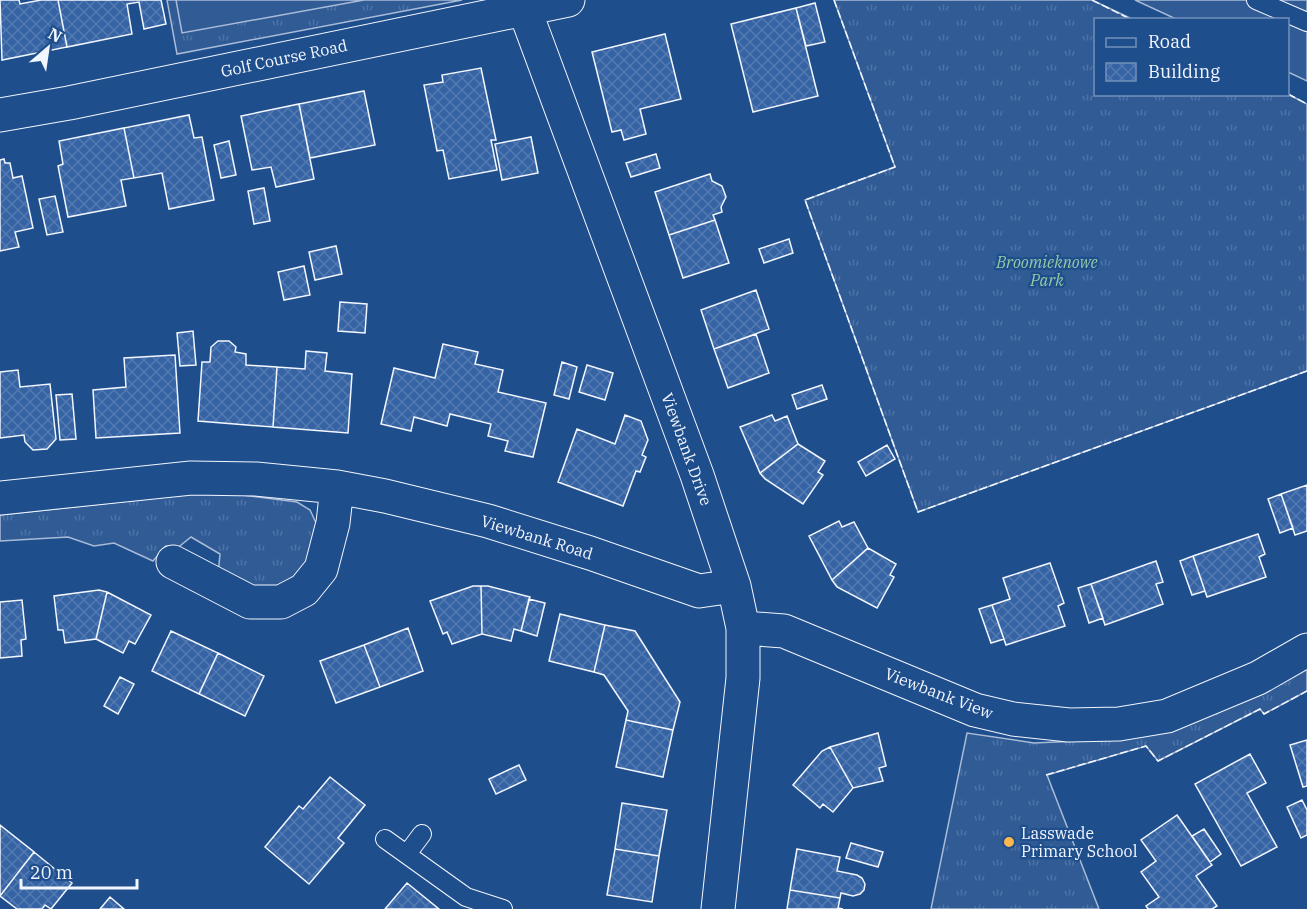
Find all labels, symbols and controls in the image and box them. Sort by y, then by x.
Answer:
north arrow [18,18,78,78]
legend [1094,18,1289,96]
text: N [45,23,66,47]
text: Road [1148,30,1191,53]
street label: Golf Course Road [219,35,349,81]
text: Building [1148,60,1220,83]
park label: Broomieknowe Park [995,252,1098,290]
street label: Viewbank Drive [657,390,717,508]
street label: Viewbank Road [478,510,596,564]
street label: Viewbank View [882,663,997,723]
place label: Lasswade Primary School [1021,823,1138,861]
marker: Lasswade Primary School [1002,835,1016,849]
scale bar [21,852,136,890]
text: 20 m [30,861,73,884]

